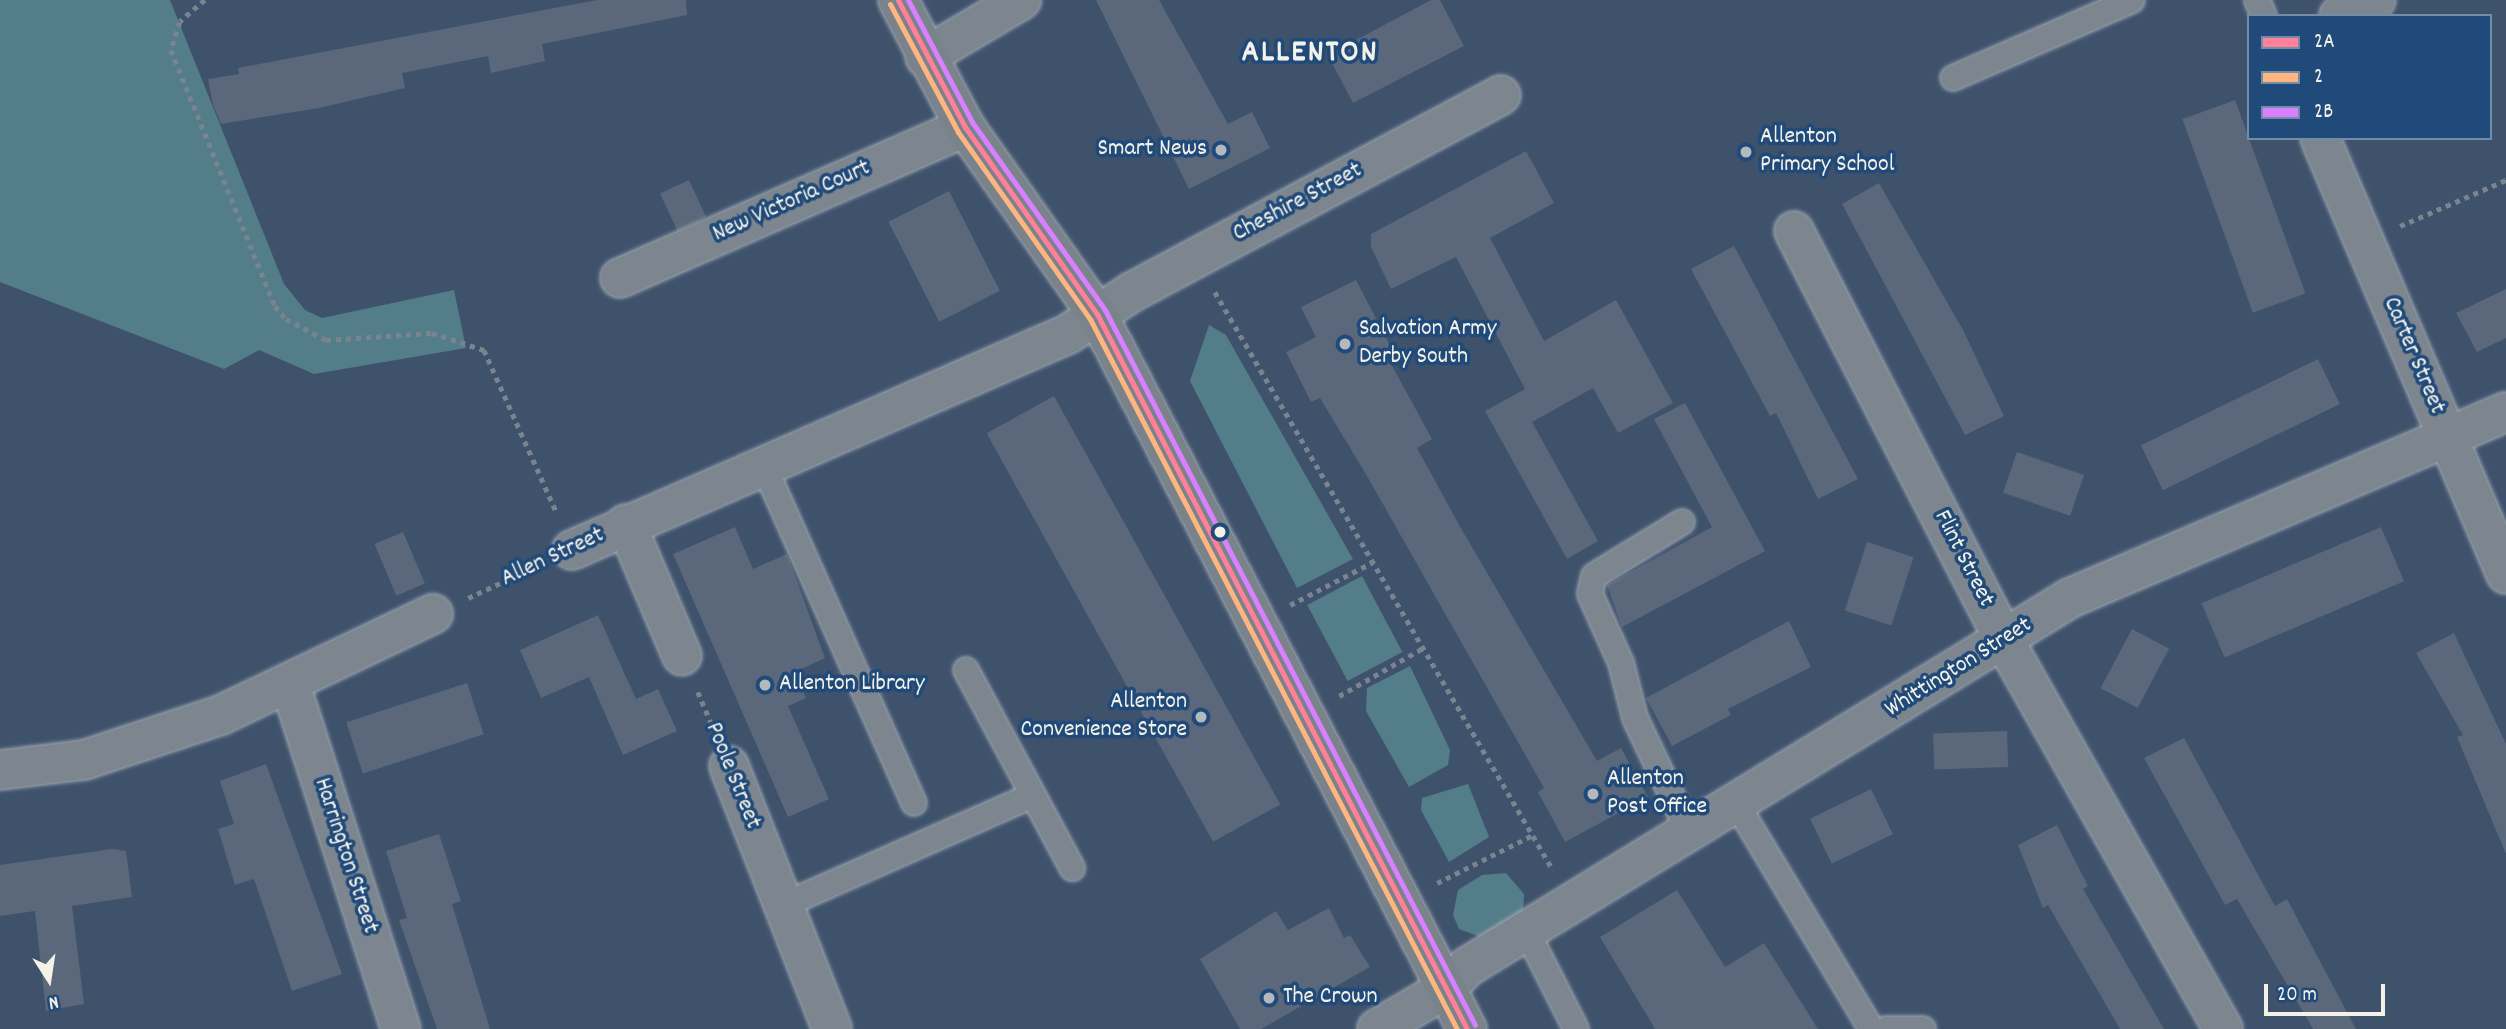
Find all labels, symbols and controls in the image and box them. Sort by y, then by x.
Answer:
legend [2247,14,2492,140]
text: 2A [2314,28,2335,58]
district label: ALLENTON [1243,35,1377,73]
text: 2 [2314,63,2323,93]
text: 2B [2314,98,2333,128]
place label: Allenton Primary School [1760,124,1894,180]
place label: Smart News [1097,136,1207,164]
marker: Smart News [1213,142,1229,158]
marker: Allenton Primary School [1738,144,1754,160]
street label: New Victoria Court [709,154,875,250]
street label: Cheshire Street [1228,157,1368,249]
street label: Carter Street [2375,293,2451,419]
place label: Salvation Army Derby South [1359,316,1497,372]
marker: Salvation Army Derby South [1337,336,1353,352]
street label: Flint Street [1926,506,2000,612]
street label: Allen Street [497,522,609,594]
unlabelled marker [1213,525,1227,539]
street label: Whittington Street [1880,611,2038,725]
place label: Allenton Library [779,671,925,699]
marker: Allenton Library [757,677,773,693]
place label: Allenton Convenience Store [1020,689,1187,745]
marker: Allenton Convenience Store [1193,709,1209,725]
street label: Poole Street [698,719,766,833]
place label: Allenton Post Office [1607,766,1707,822]
street label: Harrington Street [306,775,384,937]
marker: Allenton Post Office [1585,786,1601,802]
north arrow [14,945,84,1015]
scale bar [2268,970,2389,1014]
text: 20 m [2277,981,2317,1011]
place label: The Crown [1283,984,1378,1012]
text: N [46,987,61,1015]
marker: The Crown [1261,990,1277,1006]

